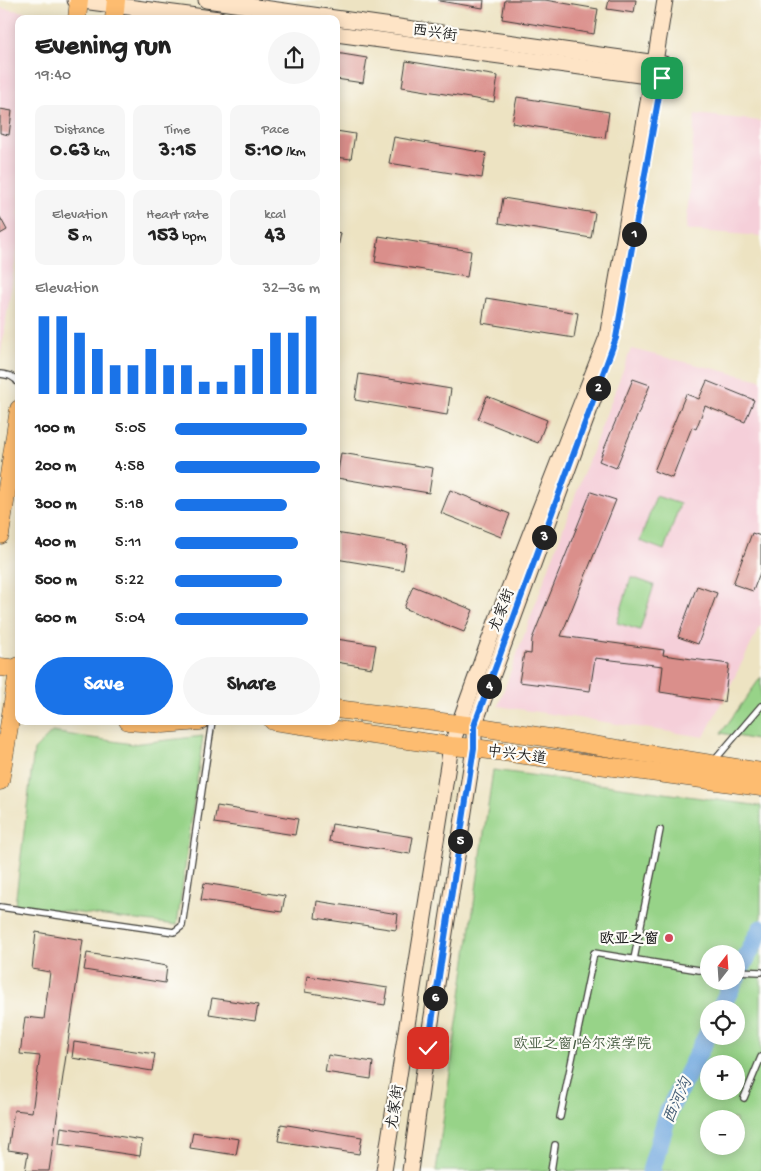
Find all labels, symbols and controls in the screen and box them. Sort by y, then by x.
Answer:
street label: 西兴街 [411,22,458,46]
text: Evening run [35,31,171,64]
button: share [268,32,320,84]
pin [641,57,683,99]
icon: arrive [648,64,676,92]
text: 19:40 [35,67,71,86]
text: Distance [55,122,105,139]
text: Time [165,122,190,139]
text: Pace [261,122,289,139]
text: 0.63 [50,139,90,164]
text: 3:15 [159,139,196,164]
text: 5:10 [245,139,283,164]
text: km [90,144,110,161]
text: /km [283,144,306,161]
text: Elevation [52,207,108,224]
text: Heart rate [146,207,209,224]
text: kcal [264,207,286,224]
pin: 1 [622,222,646,246]
text: 5 [68,224,79,249]
text: 153 [149,224,179,249]
text: 43 [265,224,286,249]
text: 1 [632,226,637,243]
text: m [79,229,92,246]
text: bpm [179,229,206,246]
text: Elevation [35,280,99,299]
text: 32–36 m [262,280,320,299]
pin: 2 [586,376,610,400]
text: 2 [595,380,602,397]
text: 100 m [35,420,75,439]
text: 5:05 [115,420,146,439]
text: 200 m [35,458,76,477]
text: 4:58 [115,458,145,477]
text: 300 m [35,496,77,515]
text: 5:18 [115,496,144,515]
pin: 3 [532,524,556,550]
text: 3 [541,529,548,546]
text: 400 m [35,534,76,553]
text: 5:11 [115,534,141,553]
text: 500 m [35,572,77,591]
text: 5:22 [115,572,144,591]
street label: 尤家街 [486,586,519,635]
text: 600 m [35,610,76,629]
text: 5:04 [115,610,145,629]
button: Save [35,657,173,715]
button: Share [183,657,320,715]
pin: 4 [476,674,502,698]
text: 4 [486,678,493,695]
street label: 中兴大道 [486,743,548,769]
pin: 5 [448,828,472,854]
text: 5 [457,833,464,850]
place label: 欧亚之窗 [599,931,659,949]
marker: 欧亚之窗 [663,932,675,944]
north arrow [700,945,745,990]
map controls [700,945,745,1155]
pin: 6 [422,986,448,1010]
text: 6 [432,990,439,1007]
button: locate [700,1000,745,1045]
pin [407,1027,449,1069]
icon: check [414,1034,442,1062]
park label: 欧亚之窗/哈尔滨学院 [513,1035,651,1054]
button: + [700,1055,745,1100]
water label: 西河沟 [659,1073,698,1127]
street label: 尤家街 [384,1084,408,1131]
button: − [700,1110,745,1155]

